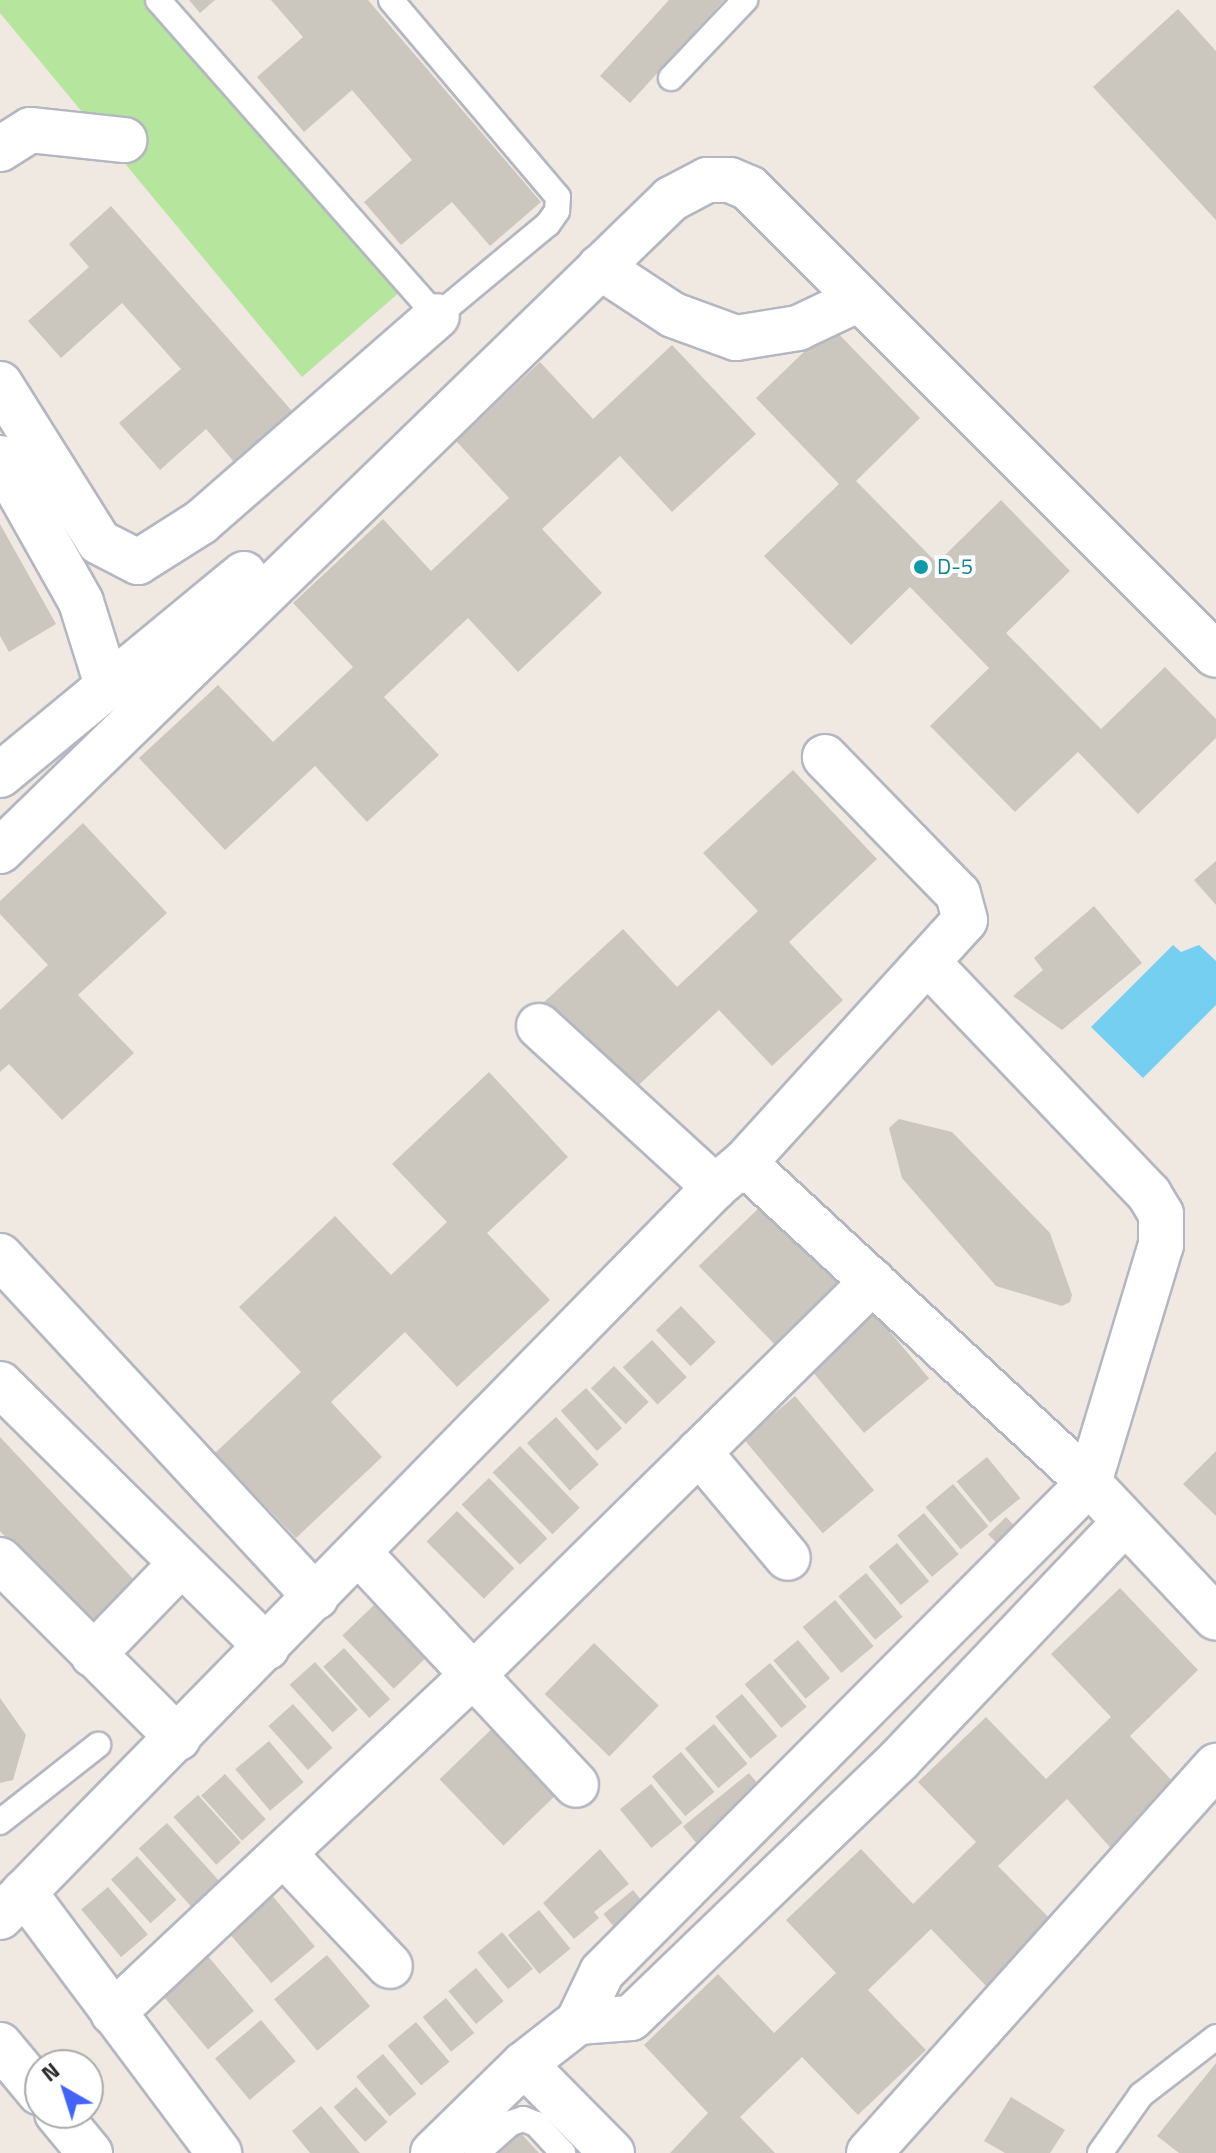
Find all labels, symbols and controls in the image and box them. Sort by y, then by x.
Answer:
place label: D-5 [937,554,973,580]
marker: D-5 [912,558,930,576]
north arrow [24,2049,104,2129]
text: N [34,2054,67,2090]

